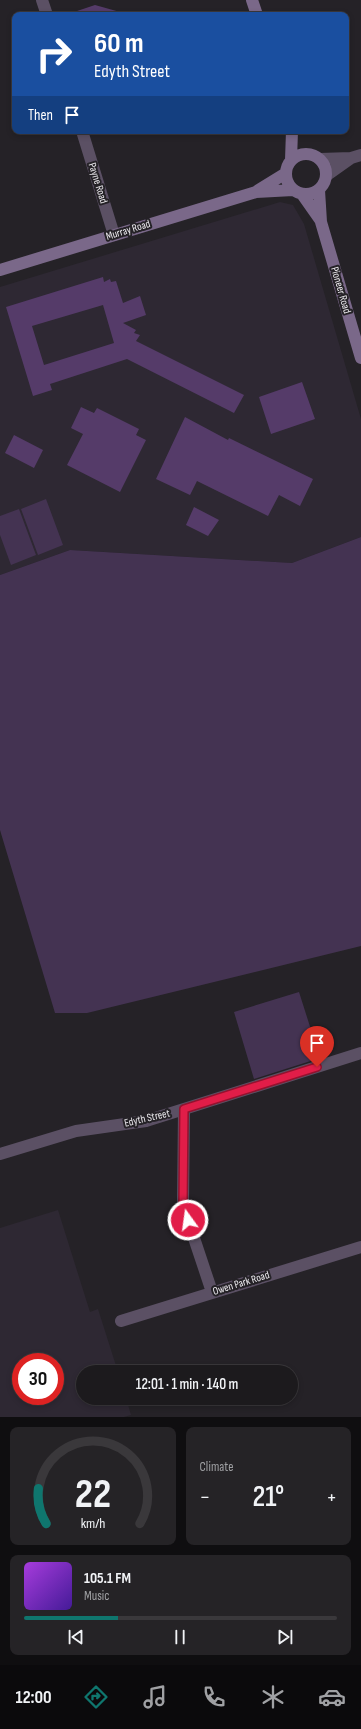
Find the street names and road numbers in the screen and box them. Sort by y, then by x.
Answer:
street label: Payne Road [86,161,110,205]
street label: Murray Road [104,217,152,243]
street label: Pioneer Road [328,265,354,315]
street label: Edyth Street [123,1106,172,1130]
street label: Owen Park Road [211,1268,271,1298]

